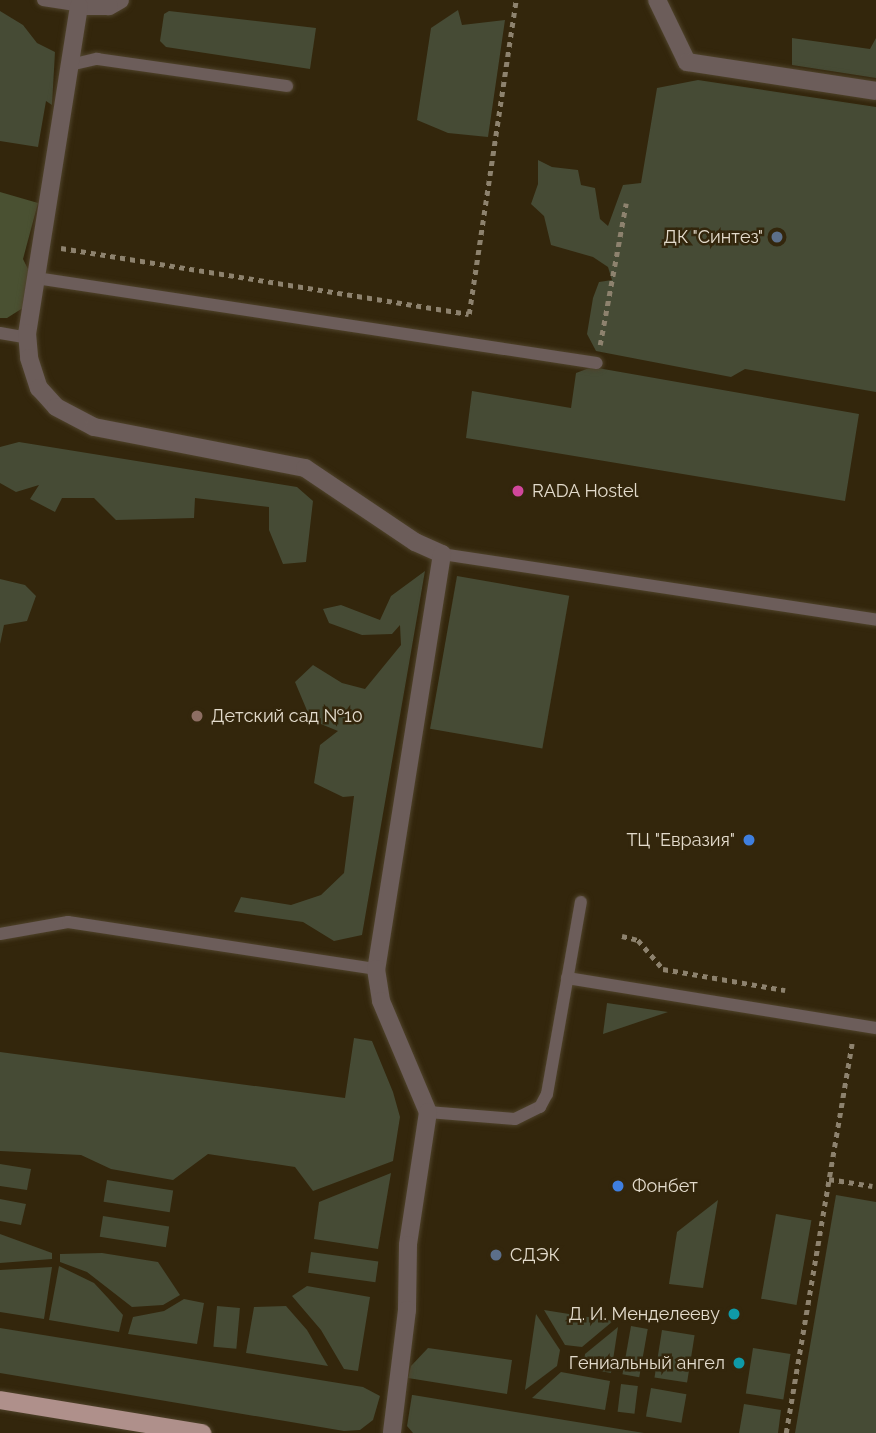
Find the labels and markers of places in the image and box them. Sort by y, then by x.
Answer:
place label: ДК "Синтез" [663,226,763,248]
marker: ДК "Синтез" [769,229,785,245]
place label: RADA Hostel [532,480,639,502]
marker: RADA Hostel [510,483,526,499]
place label: Детский сад №10 [211,705,363,727]
marker: Детский сад №10 [189,708,205,724]
place label: ТЦ "Евразия" [626,829,735,851]
marker: ТЦ "Евразия" [741,832,757,848]
place label: Фонбет [632,1175,698,1197]
marker: Фонбет [610,1178,626,1194]
place label: СДЭК [510,1244,560,1266]
marker: СДЭК [488,1247,504,1263]
place label: Д. И. Менделееву [568,1303,720,1325]
marker: Д. И. Менделееву [726,1306,742,1322]
place label: Гениальный ангел [569,1352,725,1374]
marker: Гениальный ангел [731,1355,747,1371]

